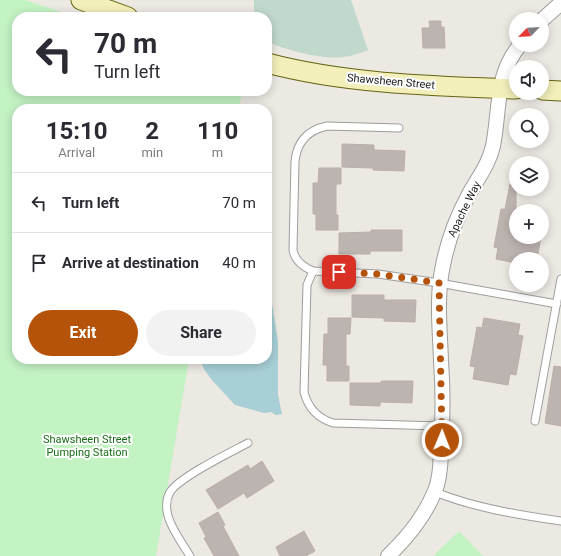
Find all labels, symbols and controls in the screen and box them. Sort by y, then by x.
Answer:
north arrow [509,12,549,52]
map controls [509,12,549,292]
text: 70 m [94,27,157,60]
icon: left [28,28,80,80]
button: sound [509,60,549,100]
text: Turn left [94,61,160,82]
street label: Shawsheen Street [347,71,436,92]
button: search [509,108,549,148]
text: 15:10 [46,117,108,145]
text: 2 [145,117,159,145]
text: 110 [197,117,238,145]
text: Arrival [58,145,95,160]
text: min [141,145,163,160]
text: m [212,145,223,160]
button: layers [509,156,549,196]
street label: Apache Way [445,179,484,239]
icon: left [28,192,50,214]
text: Turn left [62,194,119,212]
text: 70 m [222,194,256,212]
button: + [509,204,549,244]
icon: arrive [28,252,50,274]
button: − [509,252,549,292]
text: Arrive at destination [62,254,199,272]
text: 40 m [222,254,256,272]
pin [322,255,356,289]
icon: arrive [328,261,350,283]
button: Exit [28,310,138,356]
button: Share [146,310,256,356]
position arrow [421,419,463,461]
park label: Shawsheen Street Pumping Station [43,433,131,459]

